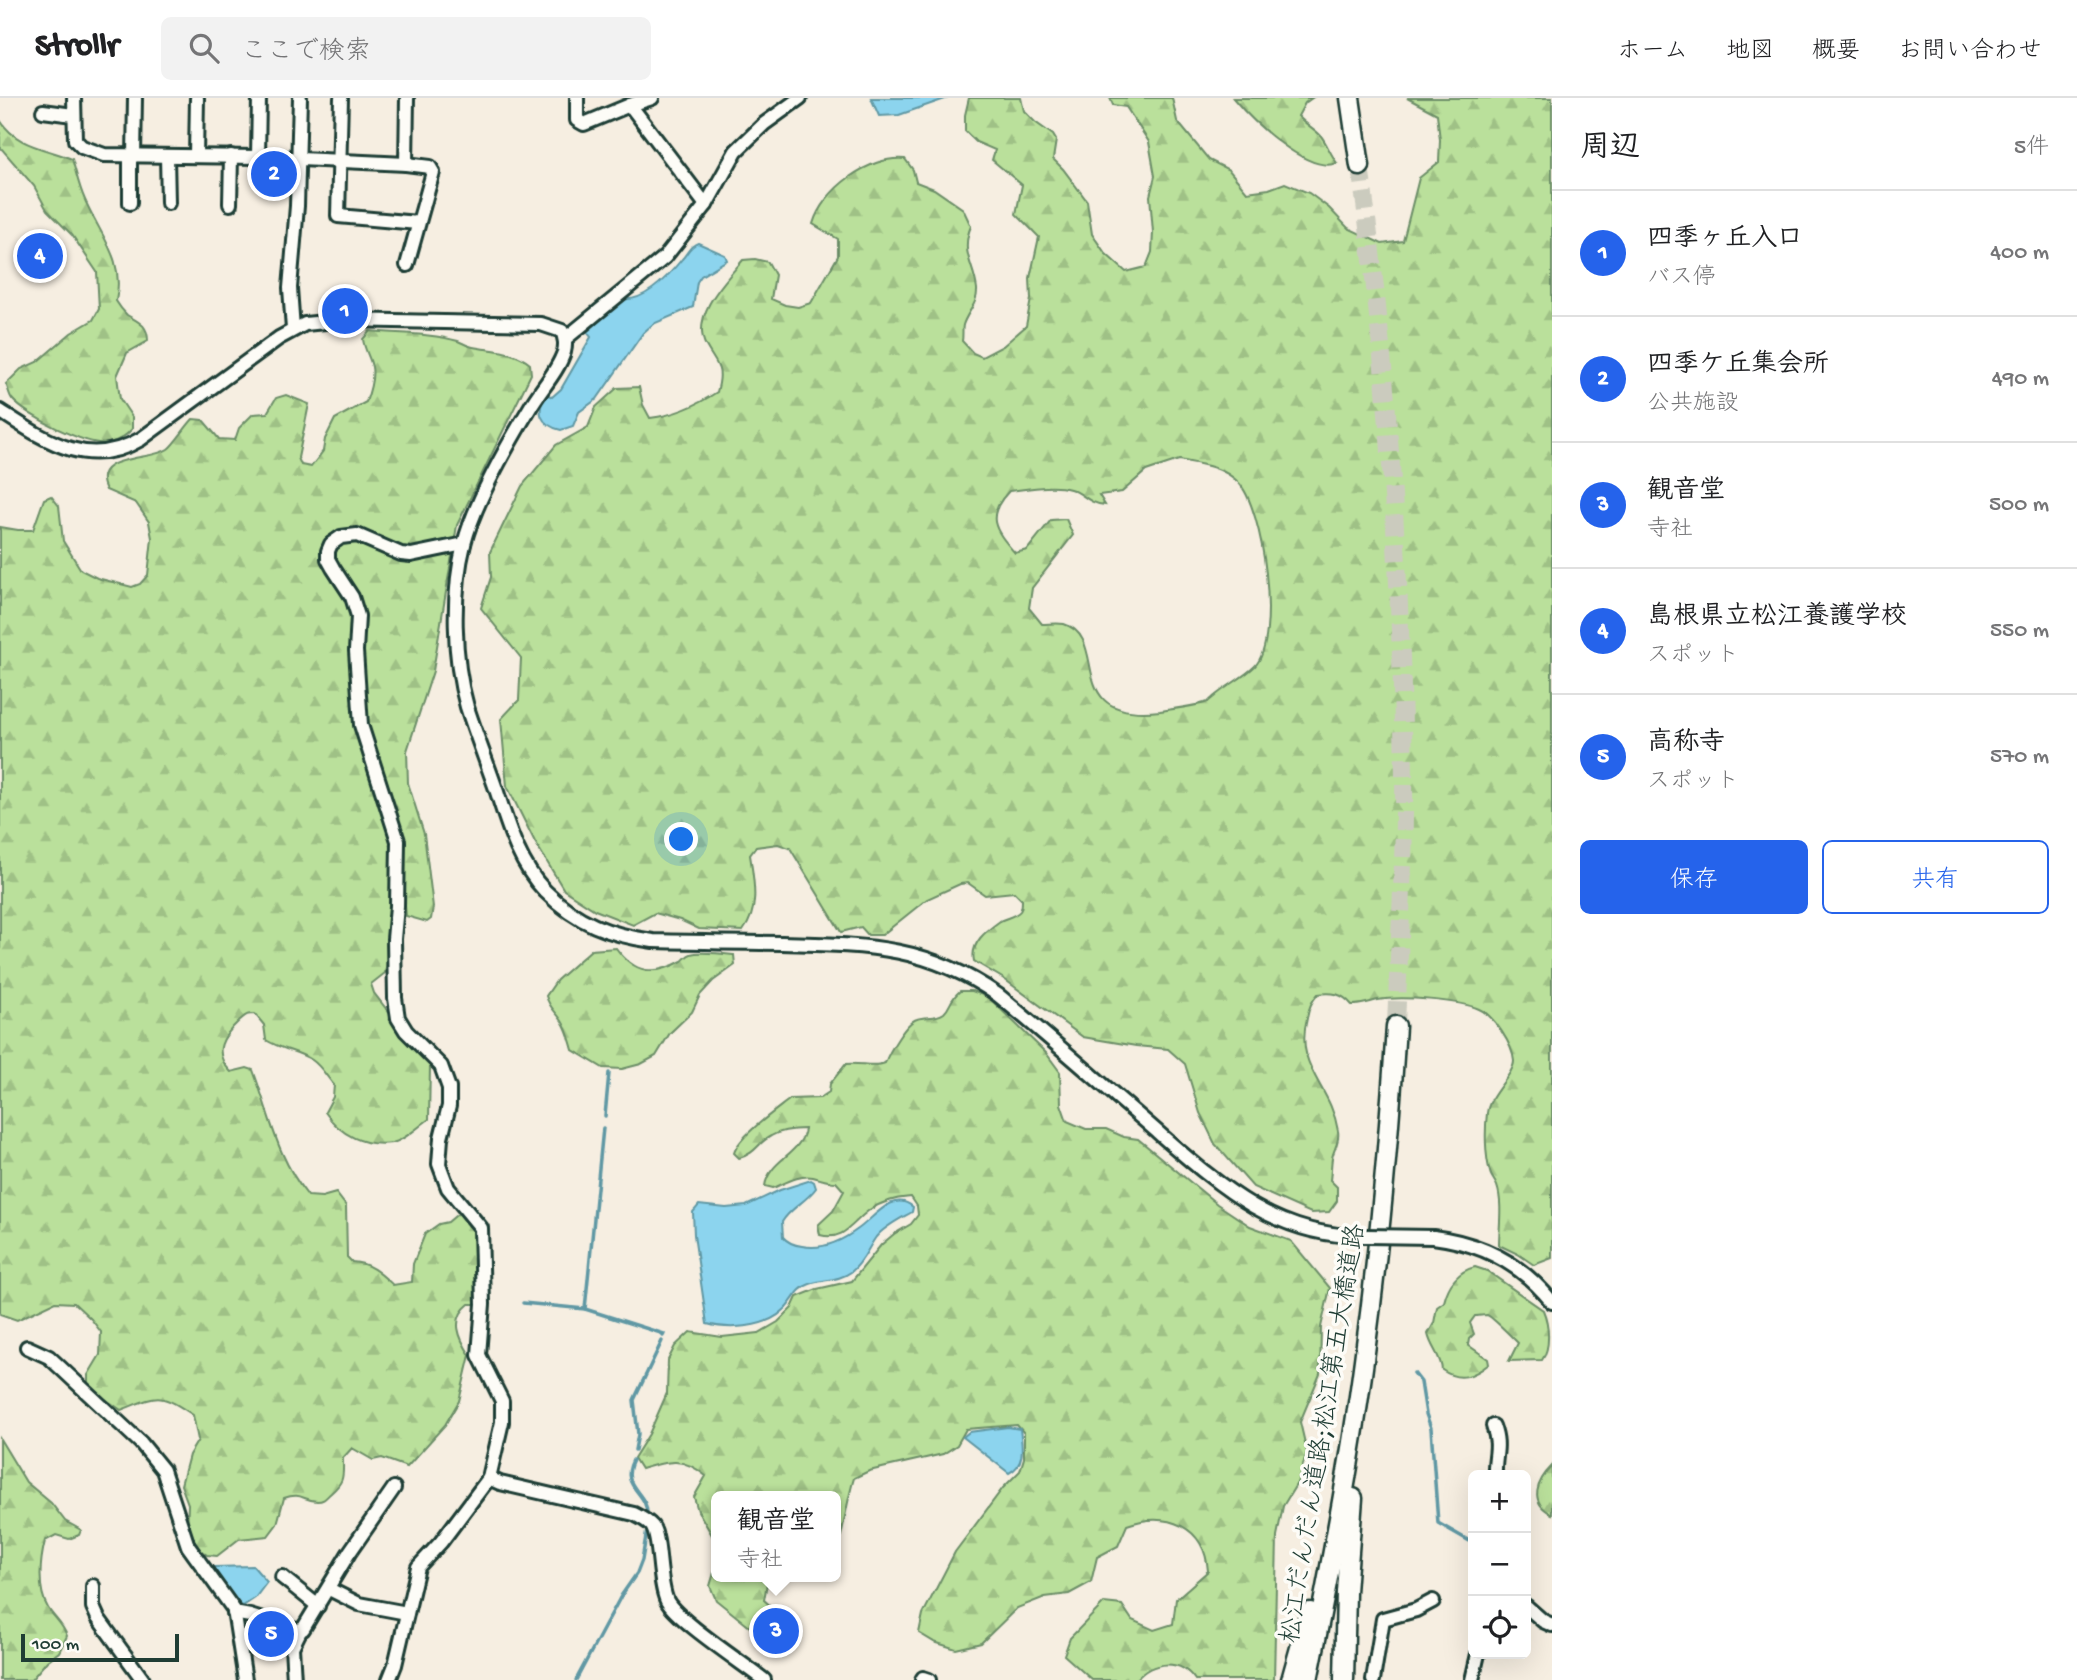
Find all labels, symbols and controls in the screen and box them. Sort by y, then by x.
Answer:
search box [161,17,651,80]
text: Strollr [35,29,119,67]
icon: search [185,29,223,67]
text: ここで検索 [241,38,371,69]
text: ホーム [1617,38,1688,67]
text: 地図 [1726,38,1774,67]
text: 概要 [1812,38,1860,67]
text: お問い合わせ [1898,38,2042,67]
text: 周辺 [1580,132,1640,167]
text: 5件 [2014,135,2049,162]
pin: 2 [251,148,297,200]
text: 四季ヶ丘入口 [1647,225,1803,256]
pin: 4 [17,230,63,282]
text: 1 [1598,240,1608,267]
text: 400 m [1990,240,2049,267]
text: バス停 [1647,265,1716,292]
pin: 1 [322,285,368,337]
text: 四季ケ丘集会所 [1647,351,1829,382]
text: 2 [1597,366,1609,393]
text: 490 m [1992,366,2049,393]
text: 公共施設 [1647,391,1739,418]
text: 観音堂 [1647,477,1725,508]
text: 3 [1597,492,1609,519]
text: 500 m [1989,492,2049,519]
text: 寺社 [1647,517,1693,544]
text: 島根県立松江養護学校 [1647,603,1907,634]
text: 4 [1598,618,1608,645]
text: 550 m [1990,618,2049,645]
text: スポット [1647,643,1739,670]
text: 高称寺 [1647,729,1725,760]
text: 5 [1597,744,1609,771]
text: 570 m [1990,744,2049,771]
text: スポット [1647,769,1739,796]
your location [664,822,698,856]
button: 保存 [1580,840,1808,914]
button: 共有 [1822,840,2049,914]
street label: 松江だんだん道路;松江第五大橋道路 [1275,1221,1374,1646]
map controls [1468,1470,1531,1659]
button: + [1468,1470,1531,1533]
popup [711,1491,841,1582]
text: 観音堂 [737,1508,815,1539]
button: − [1468,1533,1531,1596]
text: 寺社 [737,1548,783,1575]
button: locate [1468,1596,1531,1659]
pin: 3 [753,1605,799,1657]
pin: 5 [248,1608,294,1660]
scale bar [21,1631,178,1663]
text: 100 m [32,1634,79,1657]

